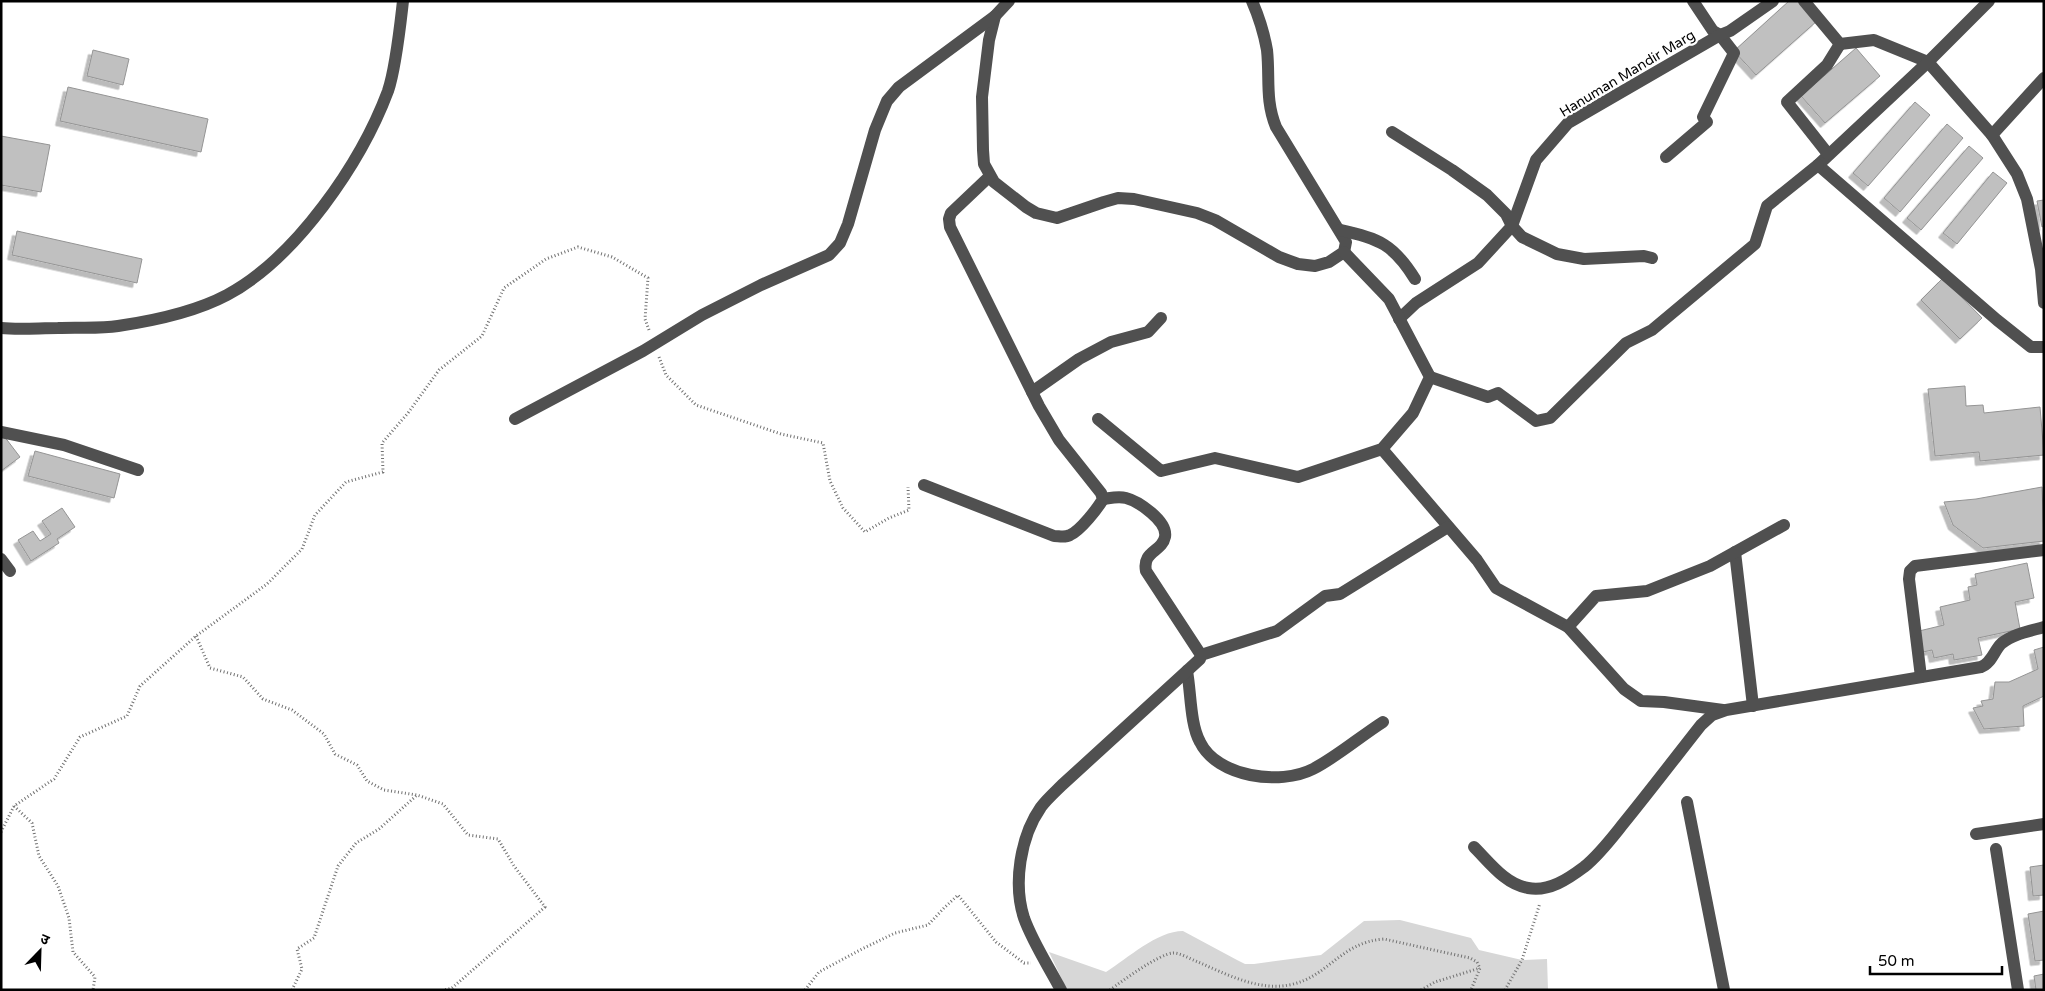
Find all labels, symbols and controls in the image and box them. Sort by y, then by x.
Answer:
street label: Hanuman Mandir Marg [1556,26,1698,121]
north arrow [15,926,65,976]
text: उ [38,930,53,949]
scale bar [1870,944,2002,976]
text: 50 m [1878,952,1915,970]

